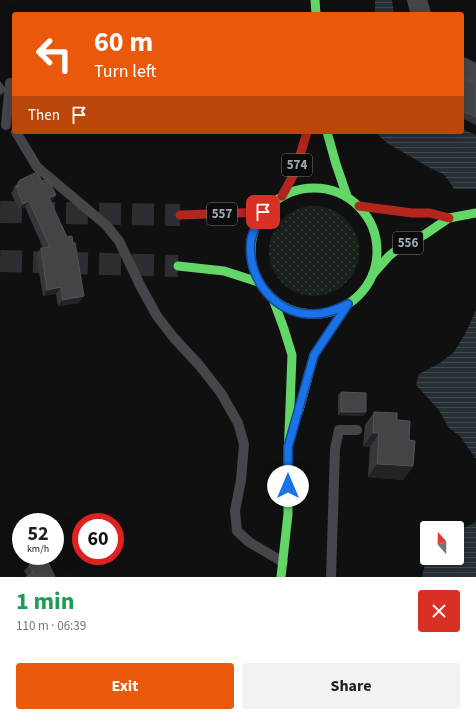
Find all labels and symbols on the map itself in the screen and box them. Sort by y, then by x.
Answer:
road number: 574 [282,154,312,176]
pin [246,195,280,229]
road number: 557 [207,203,237,225]
road number: 556 [393,232,423,254]
position arrow [267,465,309,507]
speed limit sign: 60 [72,513,124,565]
north arrow [420,521,464,565]

